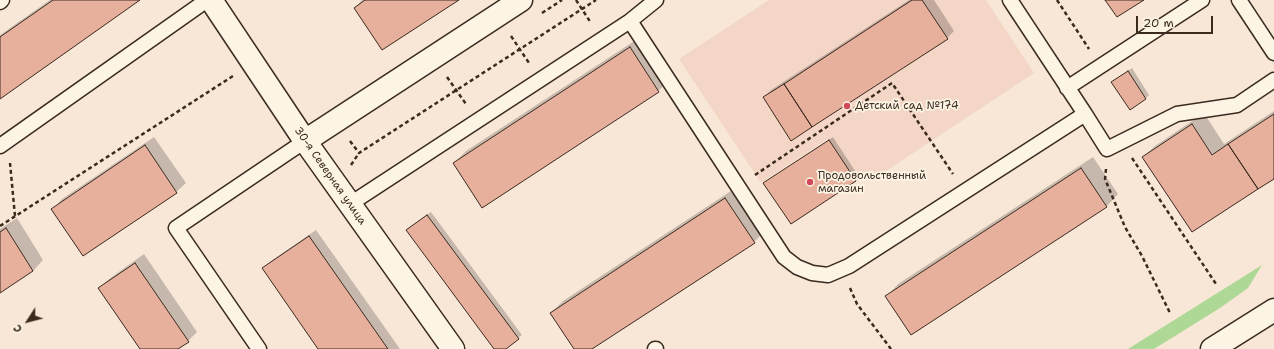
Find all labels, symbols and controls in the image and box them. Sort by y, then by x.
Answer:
scale bar [1138,8,1215,34]
text: 20 m [1143,15,1174,31]
place label: Детский сад №174 [855,99,959,113]
marker: Детский сад №174 [842,101,852,111]
street label: 30-я Северная улица [291,125,369,227]
place label: Продовольственный магазин [818,169,926,195]
marker: Продовольственный магазин [805,177,815,187]
north arrow [8,301,48,341]
text: С [10,321,26,335]

